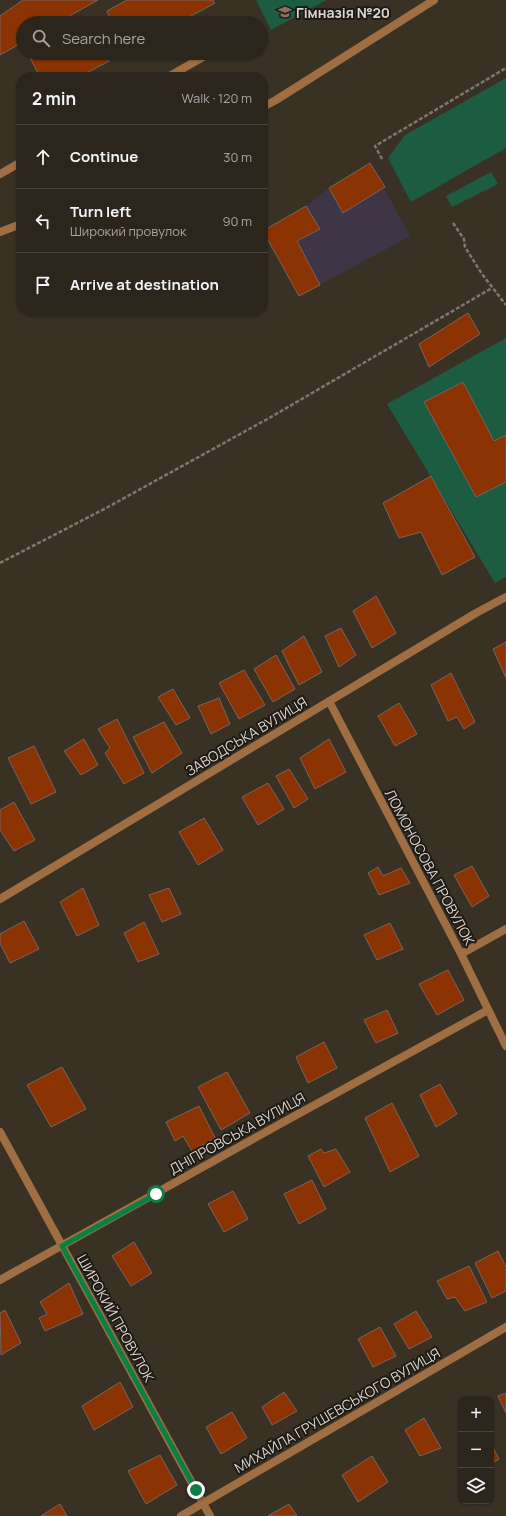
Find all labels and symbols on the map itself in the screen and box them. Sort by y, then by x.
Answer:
place label: Гімназія №20 [296,3,390,22]
school or university icon: Гімназія №20 [277,4,293,20]
street label: ЗАВОДСЬКА ВУЛИЦЯ [182,692,310,780]
street label: ЛОМОНОСОВА ПРОВУЛОК [381,786,480,949]
street label: ДНІПРОВСЬКА ВУЛИЦЯ [166,1088,308,1178]
route start [147,1185,165,1203]
street label: ШИРОКИЙ ПРОВУЛОК [73,1251,159,1386]
street label: МИХАЙЛА ГРУШЕВСЬКОГО ВУЛИЦЯ [231,1343,443,1477]
route end [187,1481,205,1499]

